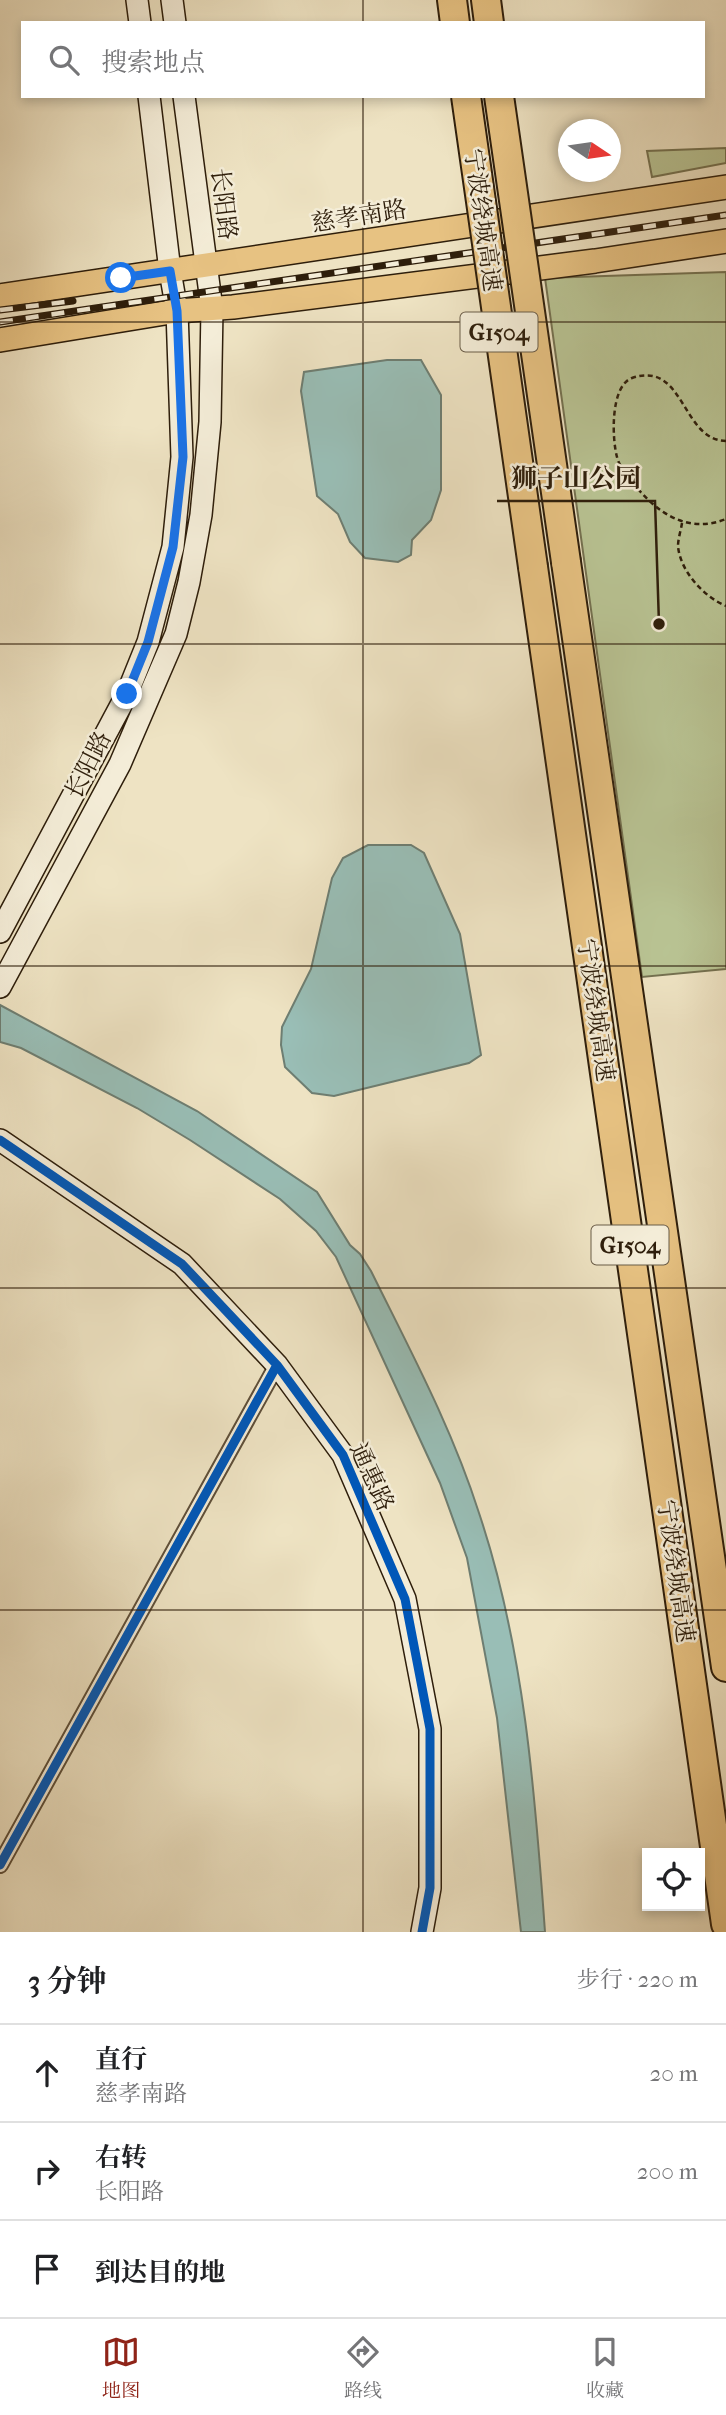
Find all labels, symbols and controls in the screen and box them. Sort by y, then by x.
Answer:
search box [21,21,705,98]
icon: search [45,41,83,79]
text: 搜索地点 [101,47,205,78]
north arrow [558,119,621,182]
street label: 宁波绕城高速 [459,147,507,293]
street label: 长阳路 [206,167,242,241]
street label: 慈孝南路 [309,195,409,237]
route start [105,262,136,293]
road number: G1504 [461,312,538,352]
callout: 狮子山公园 [497,454,655,501]
text: 狮子山公园 [511,463,641,494]
route end [111,678,142,709]
street label: 长阳路 [59,727,117,803]
street label: 宁波绕城高速 [572,937,620,1083]
road number: G1504 [592,1226,668,1264]
street label: 通惠路 [344,1438,400,1516]
street label: 宁波绕城高速 [652,1498,700,1644]
map controls [642,1848,705,1911]
button: locate [642,1848,705,1911]
text: 3 分钟 [28,1964,107,1999]
text: 步行 · 220 m [577,1966,698,1993]
text: 直行 [95,2044,147,2075]
icon: ahead [28,2054,66,2092]
text: 20 m [649,2060,698,2087]
text: 慈孝南路 [95,2080,187,2107]
text: 右转 [95,2142,147,2173]
icon: right [28,2152,66,2190]
text: 200 m [637,2158,698,2185]
text: 长阳路 [95,2178,164,2205]
icon: arrive [28,2250,66,2288]
text: 到达目的地 [95,2257,225,2288]
tab: 地图 [102,2333,140,2402]
tab: 路线 [344,2333,382,2402]
tab: 收藏 [586,2333,624,2402]

